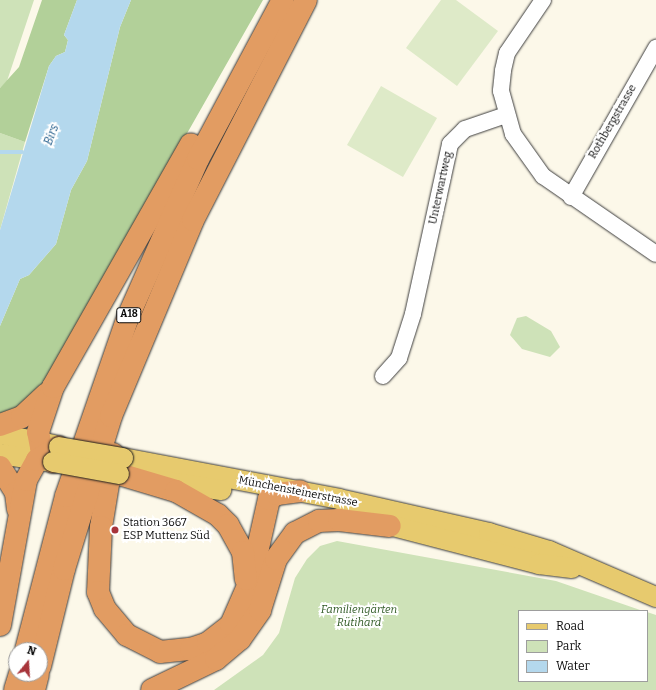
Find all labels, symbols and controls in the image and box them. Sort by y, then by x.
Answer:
street label: Rothbergstrasse [586,83,640,161]
water label: Birs [41,123,63,147]
street label: Unterwartweg [427,150,455,226]
road number: A18 [116,307,142,323]
street label: Münchensteinerstrasse [237,474,359,510]
place label: Station 3667 ESP Muttenz Süd [123,517,210,543]
marker: Station 3667 ESP Muttenz Süd [110,525,120,535]
park label: Familiengärten Rütihard [321,604,397,630]
legend [518,610,648,682]
text: Road [556,619,584,633]
text: Park [556,639,581,653]
north arrow [8,642,48,682]
text: N [26,644,38,659]
text: Water [556,659,590,673]

